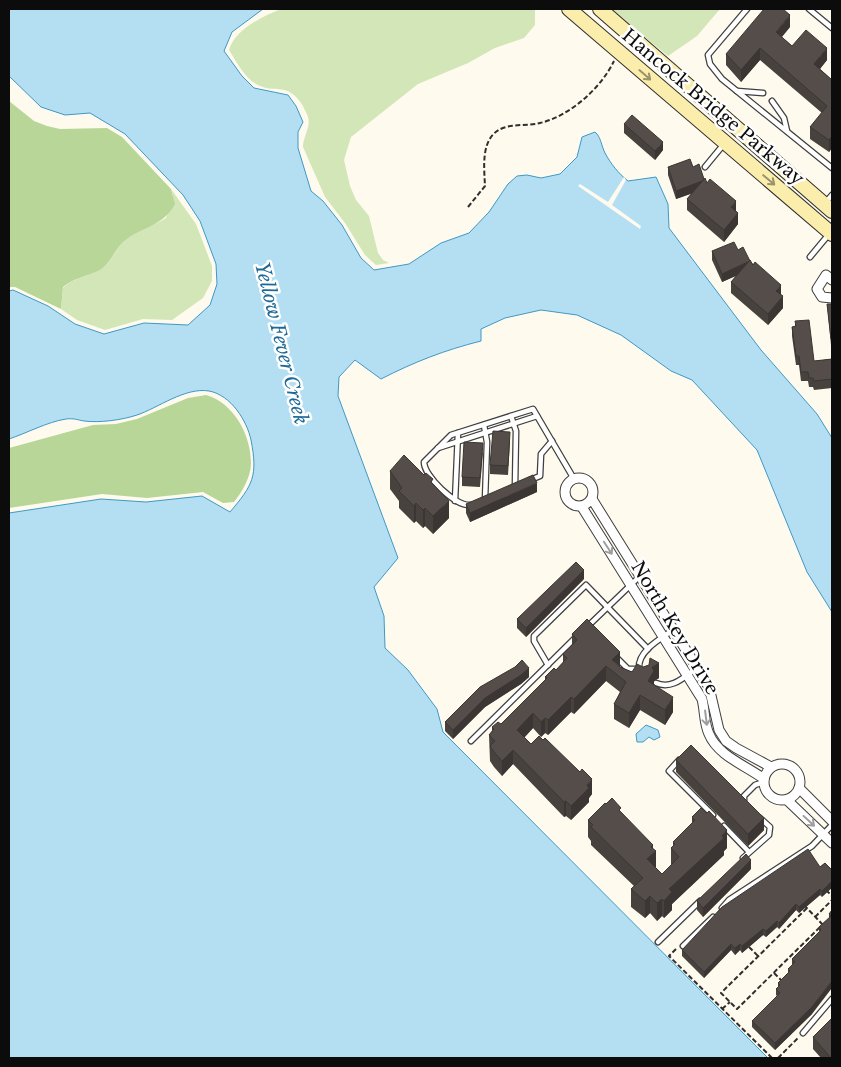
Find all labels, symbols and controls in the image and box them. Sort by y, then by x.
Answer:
street label: Hancock Bridge Parkway [617,24,809,190]
one-way arrow [639,69,652,81]
one-way arrow [762,175,775,186]
water label: Yellow Fever Creek [250,260,313,427]
one-way arrow [603,540,613,554]
street label: North Key Drive [627,557,723,699]
one-way arrow [701,710,711,726]
one-way arrow [803,815,816,827]

